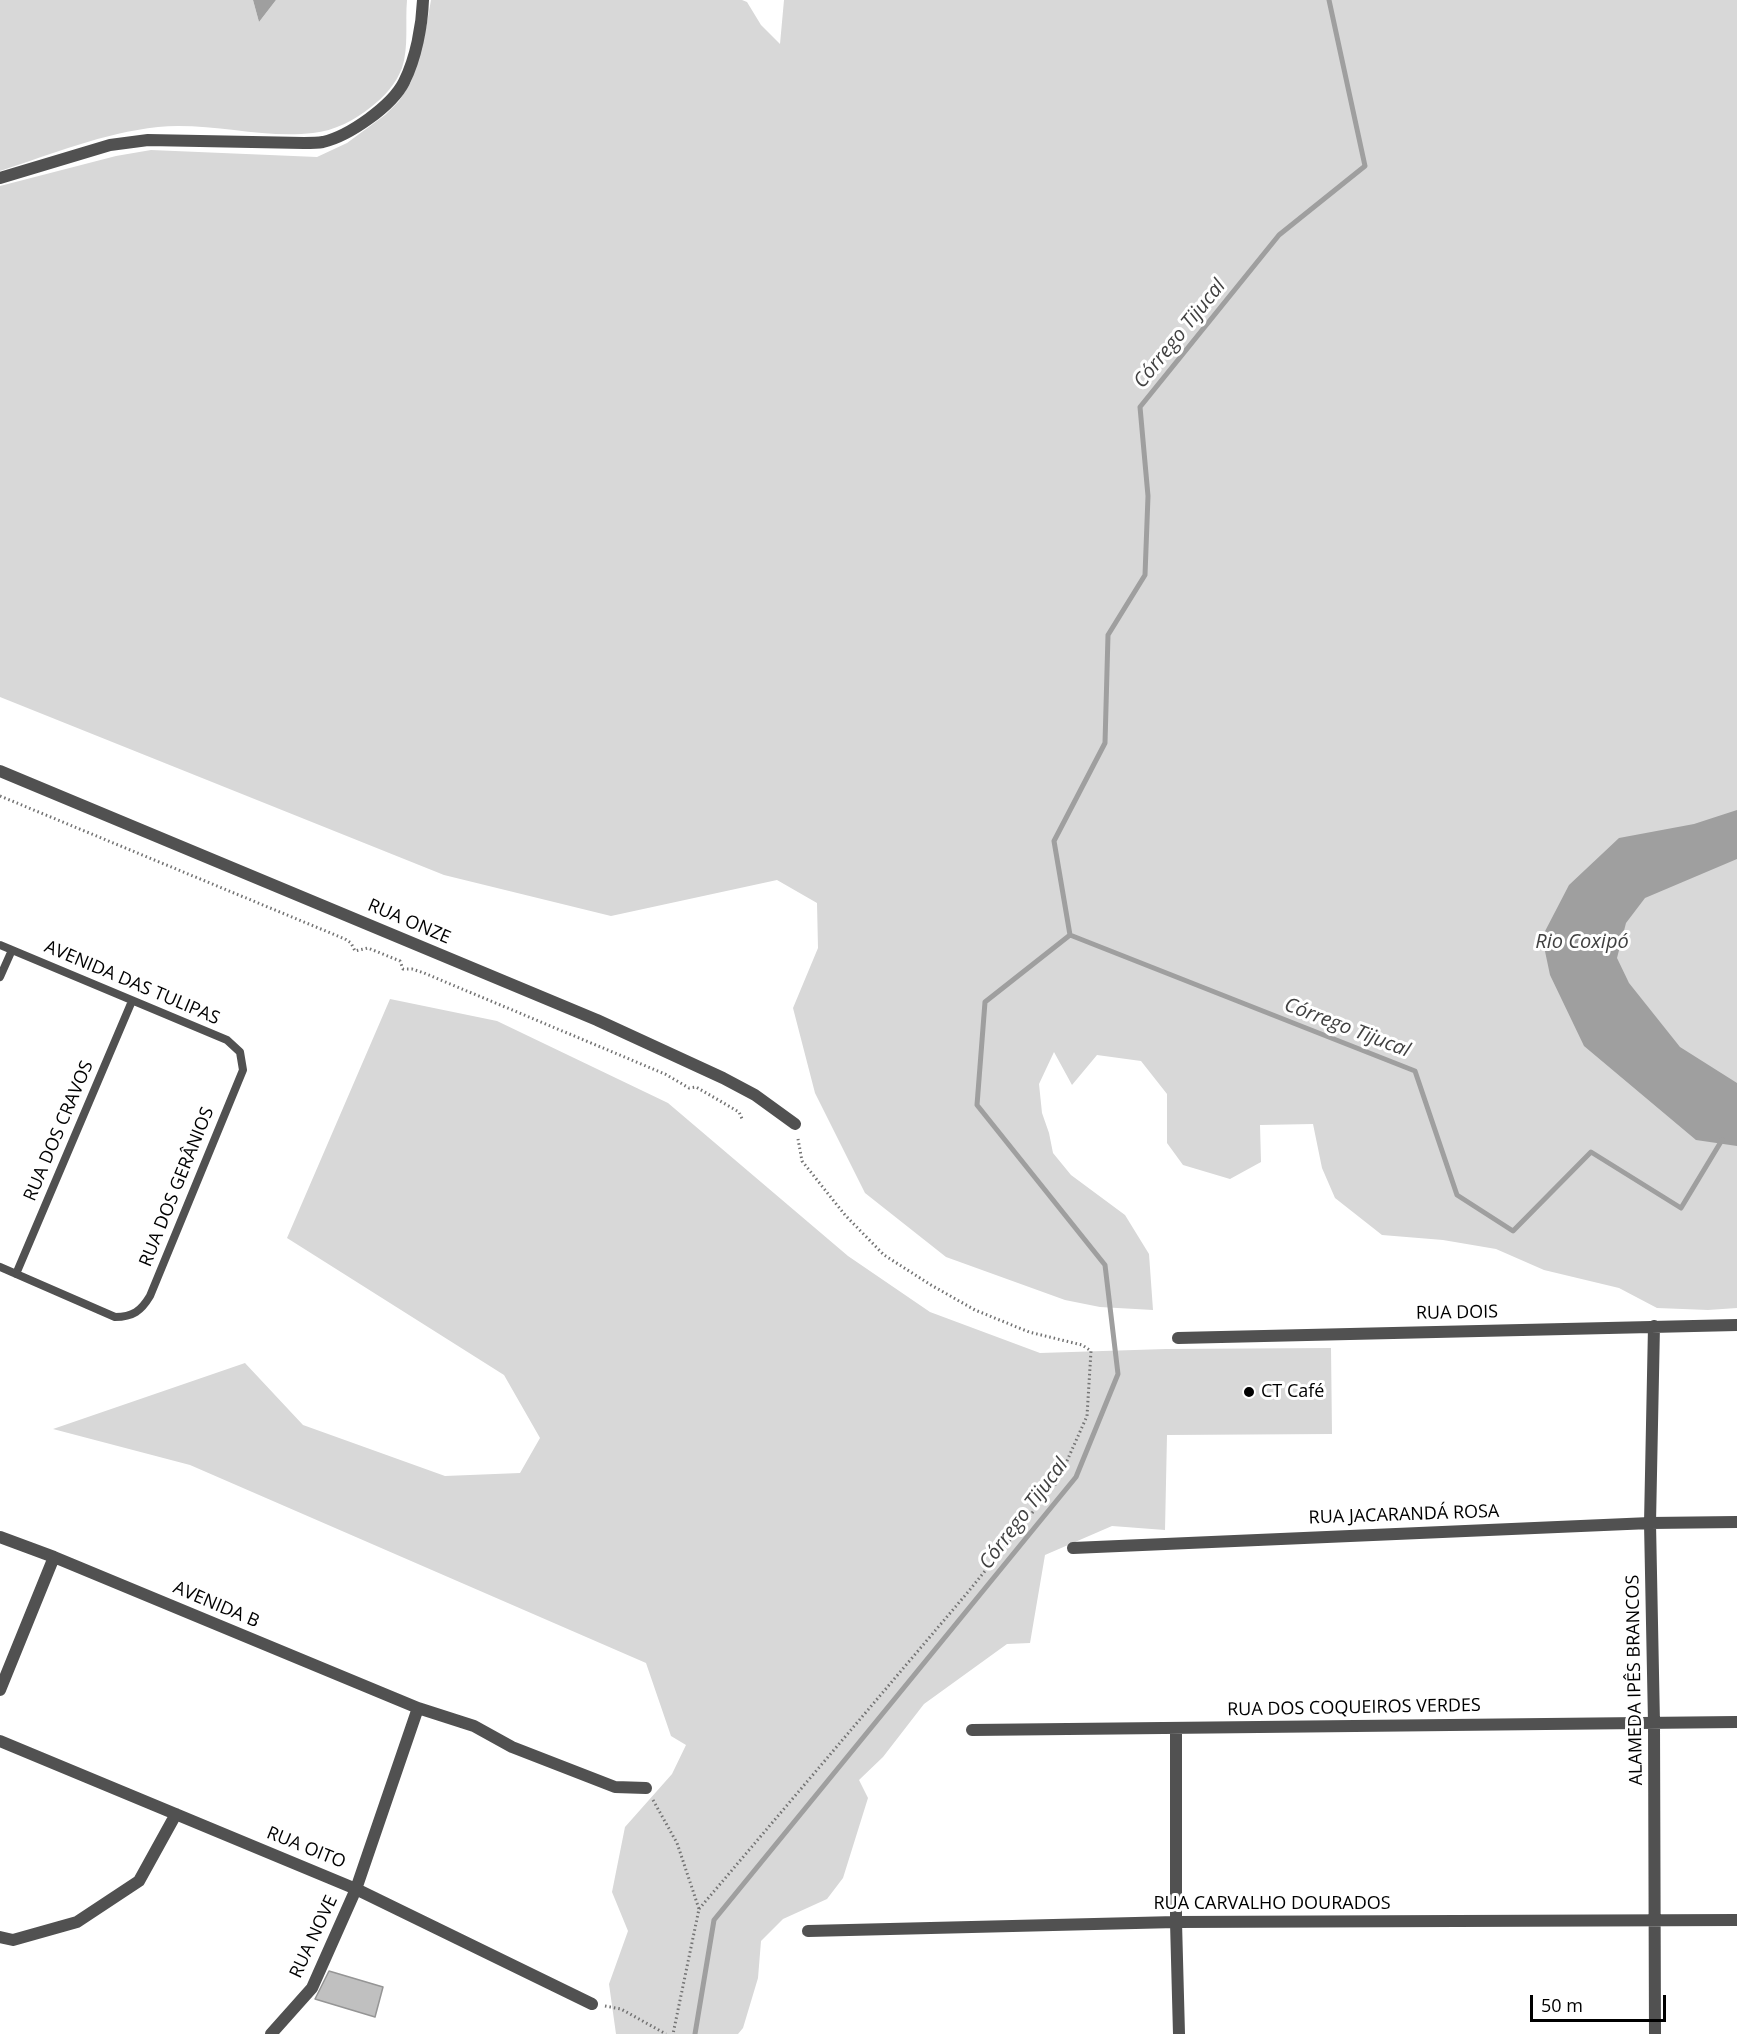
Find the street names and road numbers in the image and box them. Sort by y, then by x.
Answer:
street label: RUA ONZE [364,895,454,949]
street label: AVENIDA DAS TULIPAS [41,936,223,1030]
street label: RUA DOS CRAVOS [20,1058,98,1204]
street label: RUA DOS GERÂNIOS [135,1104,219,1270]
street label: RUA DOIS [1416,1301,1498,1325]
street label: RUA JACARANDÁ ROSA [1308,1501,1500,1529]
street label: ALAMEDA IPÊS BRANCOS [1622,1574,1648,1786]
street label: AVENIDA B [170,1577,262,1633]
street label: RUA DOS COQUEIROS VERDES [1227,1695,1481,1721]
street label: RUA OITO [263,1822,349,1874]
street label: RUA NOVE [285,1892,343,1982]
street label: RUA CARVALHO DOURADOS [1153,1893,1391,1915]

